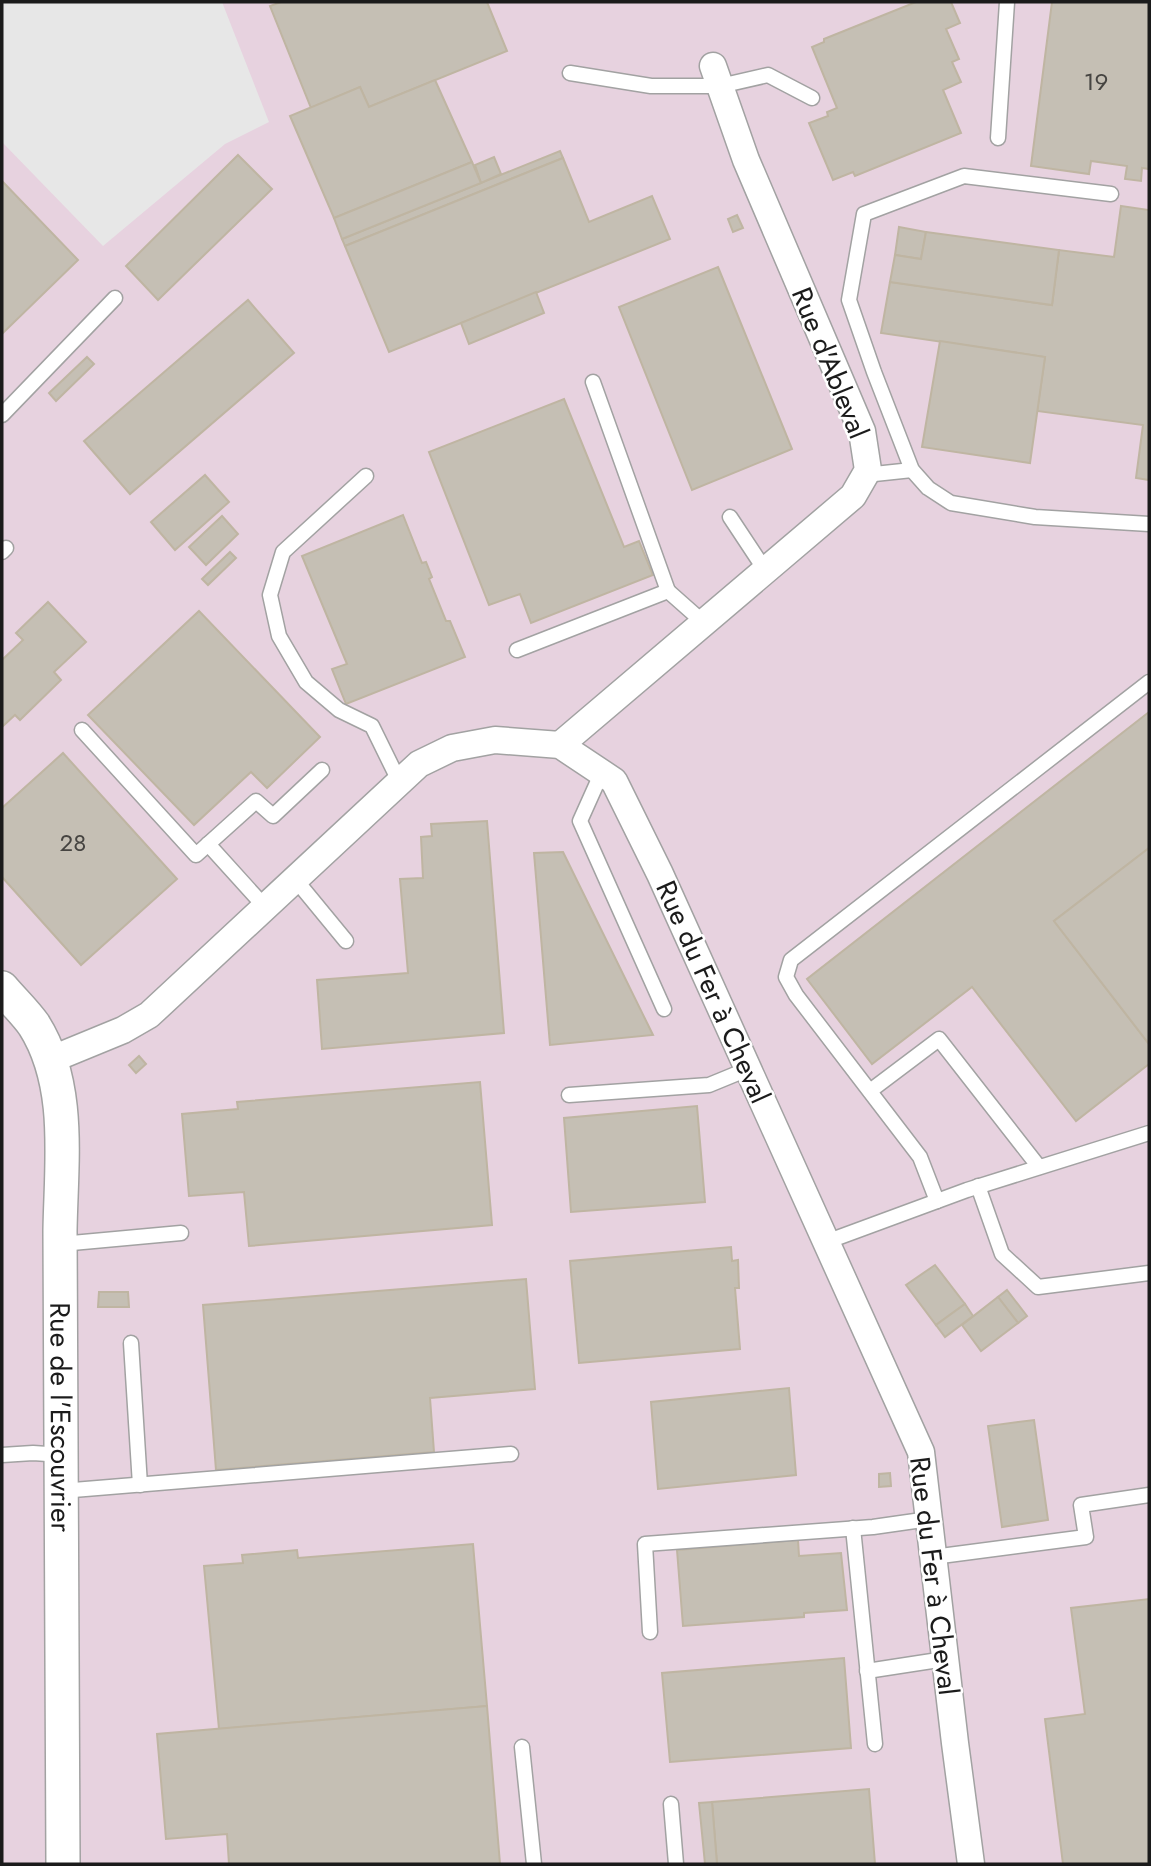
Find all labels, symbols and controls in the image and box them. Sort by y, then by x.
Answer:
house number: 19 [1084,64,1108,99]
street label: Rue d'Ableval [781,281,879,445]
house number: 28 [60,825,86,860]
street label: Rue du Fer à Cheval [645,874,781,1110]
street label: Rue de l'Escouvrier [40,1302,82,1533]
street label: Rue du Fer à Cheval [899,1454,969,1698]

